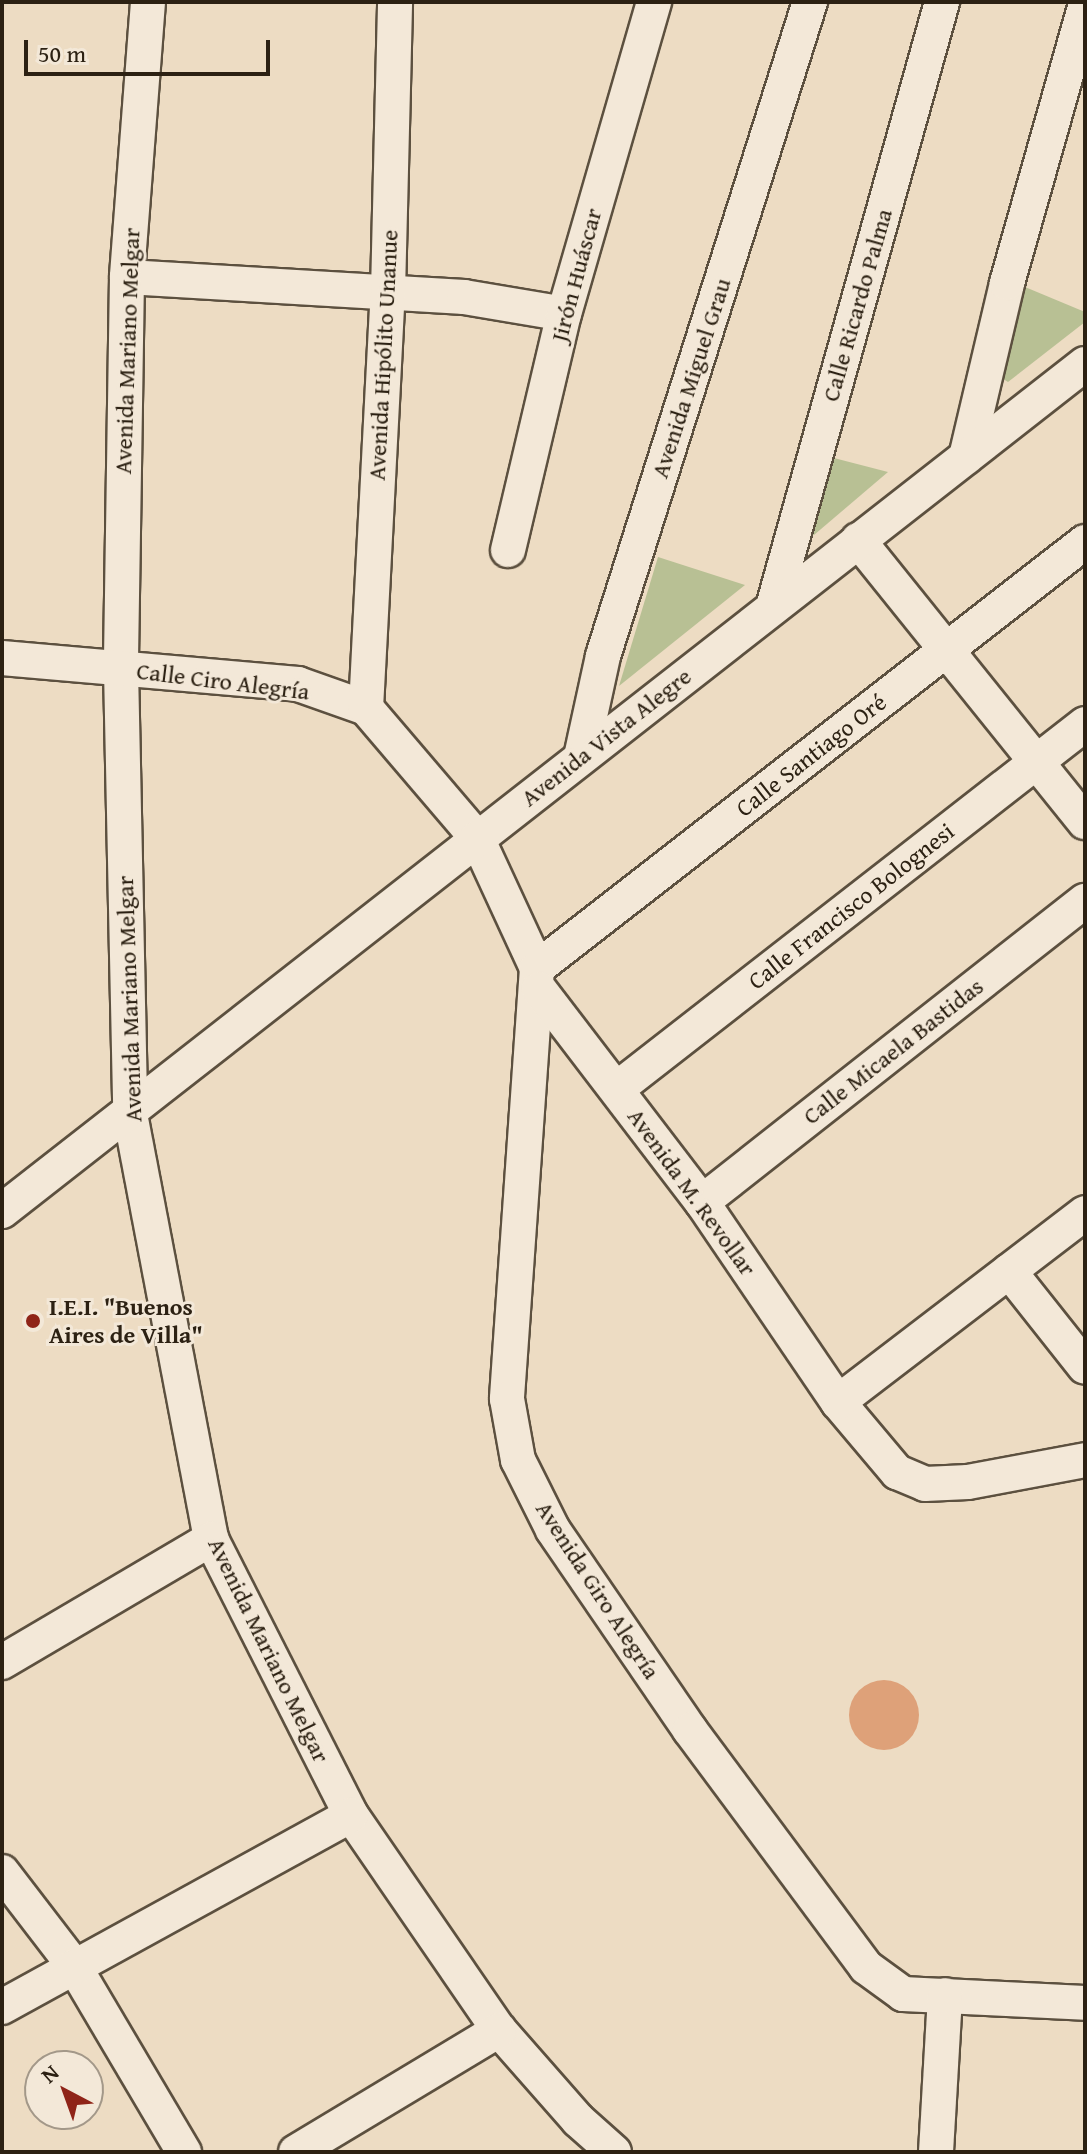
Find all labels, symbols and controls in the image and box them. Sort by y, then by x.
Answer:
scale bar [28,24,274,74]
text: 50 m [38,36,86,71]
street label: Jirón Huáscar [544,205,608,345]
street label: Calle Ricardo Palma [816,205,898,405]
street label: Avenida Mariano Melgar [108,227,146,475]
street label: Avenida Hipólito Unanue [362,229,404,481]
street label: Avenida Miguel Grau [645,274,737,482]
street label: Calle Ciro Alegría [135,656,311,706]
street label: Avenida Vista Alegre [515,662,697,812]
street label: Calle Santiago Oré [730,687,892,823]
street label: Calle Francisco Bolognesi [742,817,960,995]
street label: Avenida Mariano Melgar [110,875,148,1123]
street label: Calle Micaela Bastidas [797,972,989,1130]
street label: Avenida M. Revollar [622,1103,762,1281]
place label: I.E.I. "Buenos Aires de Villa" [49,1293,203,1349]
marker: I.E.I. "Buenos Aires de Villa" [24,1312,42,1330]
street label: Avenida Giro Alegría [530,1496,666,1684]
street label: Avenida Mariano Melgar [202,1533,336,1767]
north arrow [24,2050,104,2130]
text: N [34,2056,66,2090]

